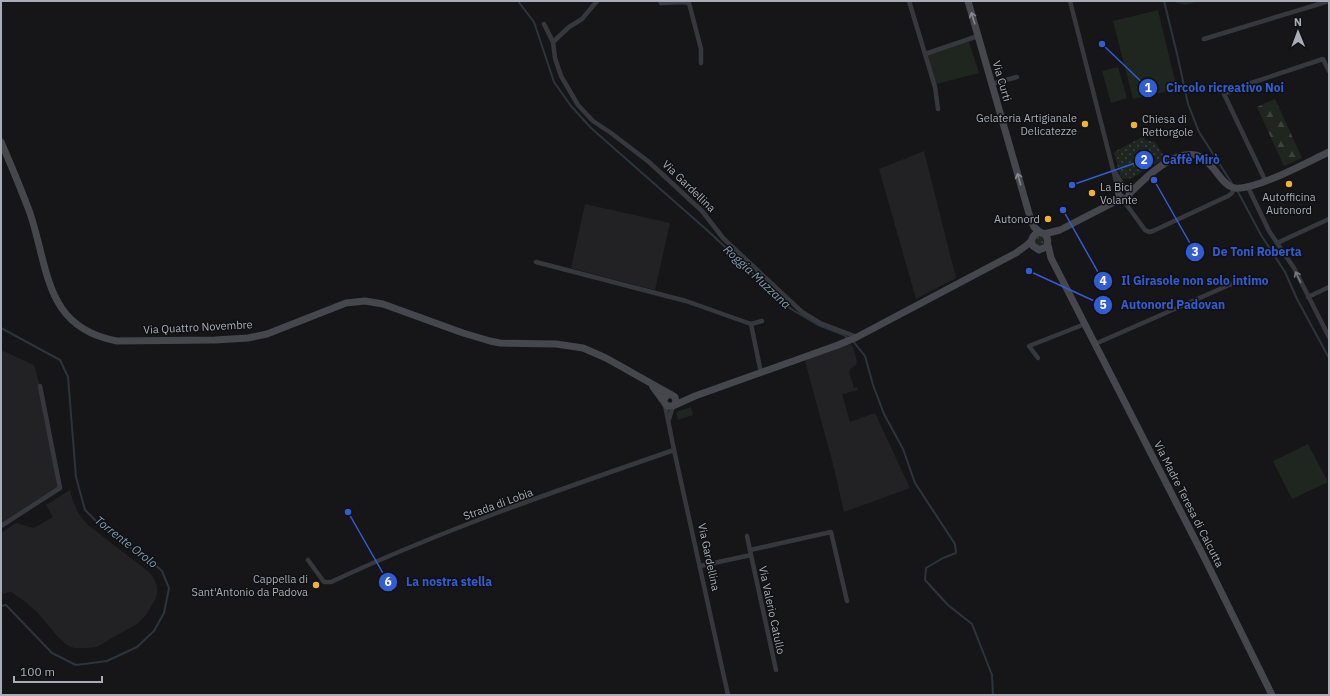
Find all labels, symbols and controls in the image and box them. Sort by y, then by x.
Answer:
one-way arrow [969,12,976,25]
north arrow [1278,12,1318,52]
text: N [1294,15,1302,29]
street label: Via Curti [990,59,1014,103]
callout: Circolo ricreativo Noi [1138,76,1291,100]
text: 1 [1144,80,1152,95]
text: Circolo ricreativo Noi [1166,80,1284,95]
place label: Gelateria Artigianale Delicatezze [976,111,1077,138]
place label: Chiesa di Rettorgole [1142,112,1193,139]
marker: Gelateria Artigianale Delicatezze [1080,119,1090,129]
marker: Chiesa di Rettorgole [1129,120,1139,130]
callout: Caffè Mirò [1134,148,1227,172]
text: 2 [1140,152,1148,167]
text: Caffè Mirò [1162,152,1220,167]
street label: Via Gardellina [659,157,719,215]
one-way arrow [1015,173,1022,186]
marker: Autofficina Autonord [1284,179,1294,189]
place label: La Bici Volante [1100,180,1138,207]
marker: La Bici Volante [1087,188,1097,198]
place label: Autofficina Autonord [1262,190,1316,217]
place label: Autonord [994,212,1040,226]
marker: Autonord [1043,214,1053,224]
callout: De Toni Roberta [1185,240,1310,264]
water label: Roggia Muzzana [721,242,794,312]
text: 3 [1191,244,1199,259]
text: De Toni Roberta [1212,244,1302,259]
callout: Il Girasole non solo intimo [1093,269,1277,293]
one-way arrow [1294,271,1301,283]
text: 4 [1099,273,1107,288]
text: Il Girasole non solo intimo [1121,273,1269,288]
callout: Autonord Padovan [1093,293,1233,317]
text: 5 [1099,297,1107,312]
text: Autonord Padovan [1121,297,1225,312]
street label: Via Quattro Novembre [143,317,253,337]
street label: Via Madre Teresa di Calcutta [1151,439,1227,570]
street label: Strada di Lobia [461,485,535,523]
water label: Torrente Orolo [92,512,161,571]
street label: Via Gardellina [695,522,723,592]
street label: Via Valerio Catullo [756,565,788,655]
callout: La nostra stella [378,570,500,594]
place label: Cappella di Sant'Antonio da Padova [192,572,308,599]
text: 6 [384,574,392,589]
text: La nostra stella [406,574,492,589]
marker: Cappella di Sant'Antonio da Padova [311,580,321,590]
scale bar [14,658,102,684]
text: 100 m [20,664,55,679]

